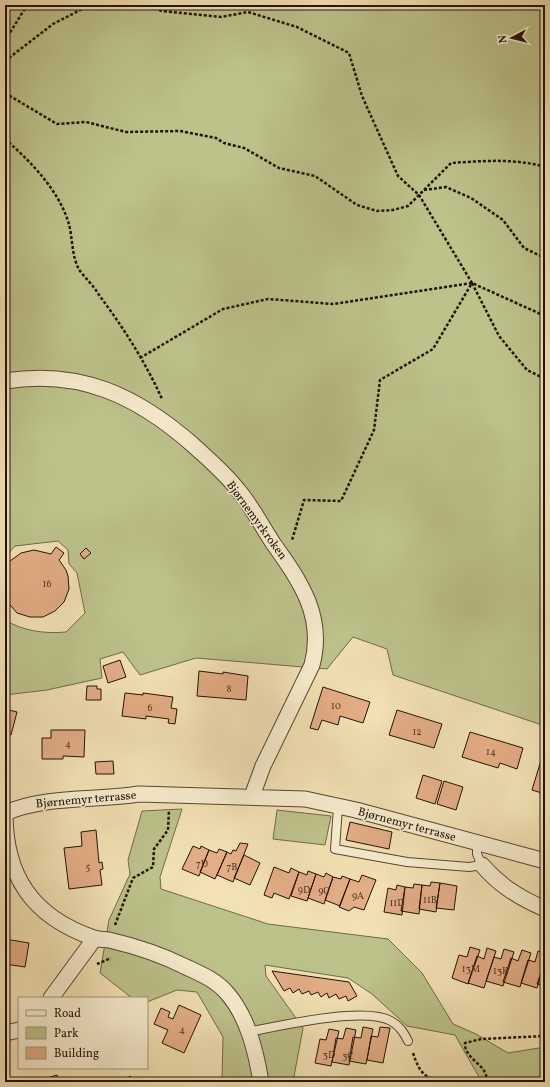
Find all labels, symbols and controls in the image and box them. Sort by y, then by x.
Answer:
north arrow [492,18,532,58]
text: N [496,34,511,44]
street label: Bjørnemyrkroken [222,478,290,563]
house number: 16 [43,577,51,591]
house number: 8 [226,682,232,696]
house number: 10 [331,699,341,713]
house number: 6 [147,701,153,715]
house number: 12 [412,725,422,739]
house number: 4 [65,737,71,751]
house number: 14 [486,745,496,759]
street label: Bjørnemyr terrasse [35,788,137,812]
street label: Bjørnemyr terrasse [356,804,458,846]
house number: 7D [196,857,208,871]
house number: 5 [86,860,91,874]
house number: 7B [226,860,238,874]
house number: 9D [298,883,310,897]
house number: 9C [318,884,330,898]
house number: 9A [352,889,364,903]
house number: 11B [423,893,437,907]
house number: 11D [389,896,405,910]
house number: 13M [462,962,480,976]
house number: 13K [493,964,509,978]
legend [18,997,148,1069]
text: Road [54,1006,81,1022]
house number: 4 [179,1023,185,1037]
text: Park [54,1026,79,1042]
text: Building [54,1046,99,1062]
house number: 3D [323,1048,335,1062]
house number: 3C [342,1049,354,1063]

